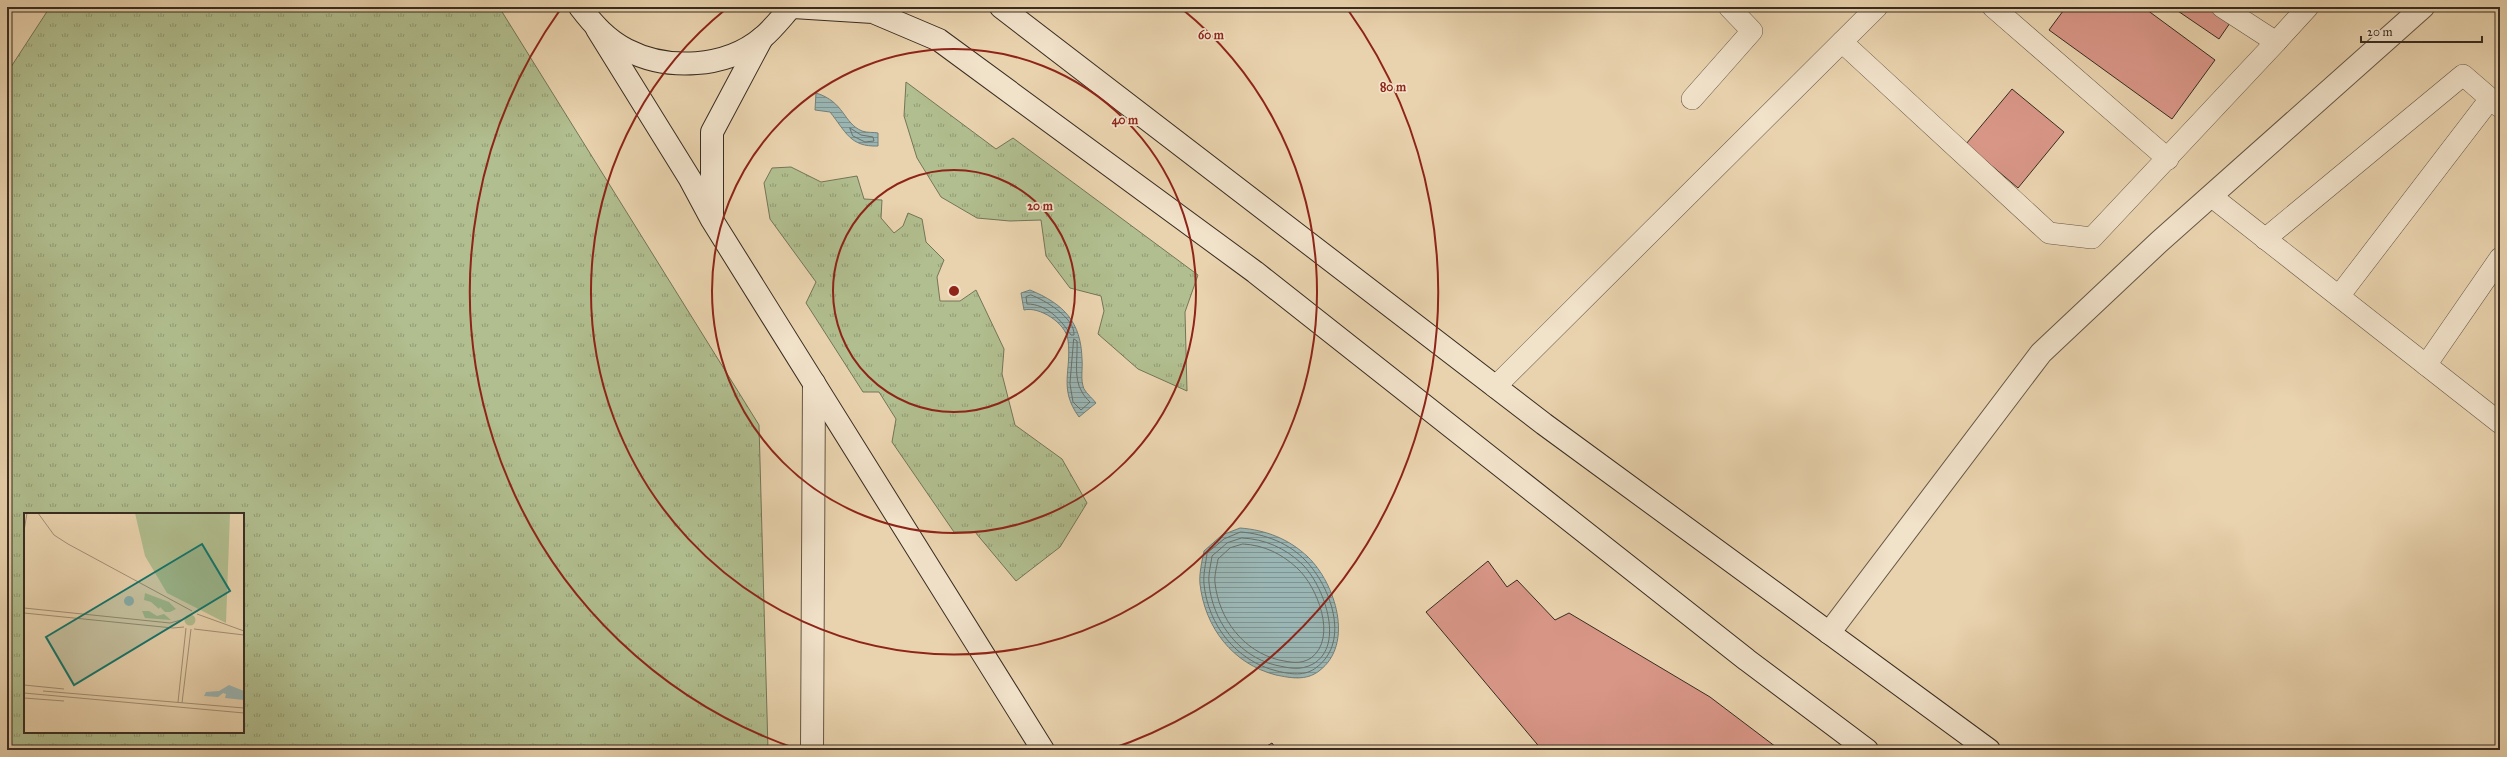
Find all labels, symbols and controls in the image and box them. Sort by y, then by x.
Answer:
scale bar [2361,18,2482,44]
text: 20 m [2367,25,2393,39]
text: 60 m [1198,28,1225,42]
text: 80 m [1380,80,1407,94]
text: 40 m [1112,113,1139,128]
text: 20 m [1027,199,1054,213]
centre of rings [947,284,961,298]
inset map [24,513,244,733]

